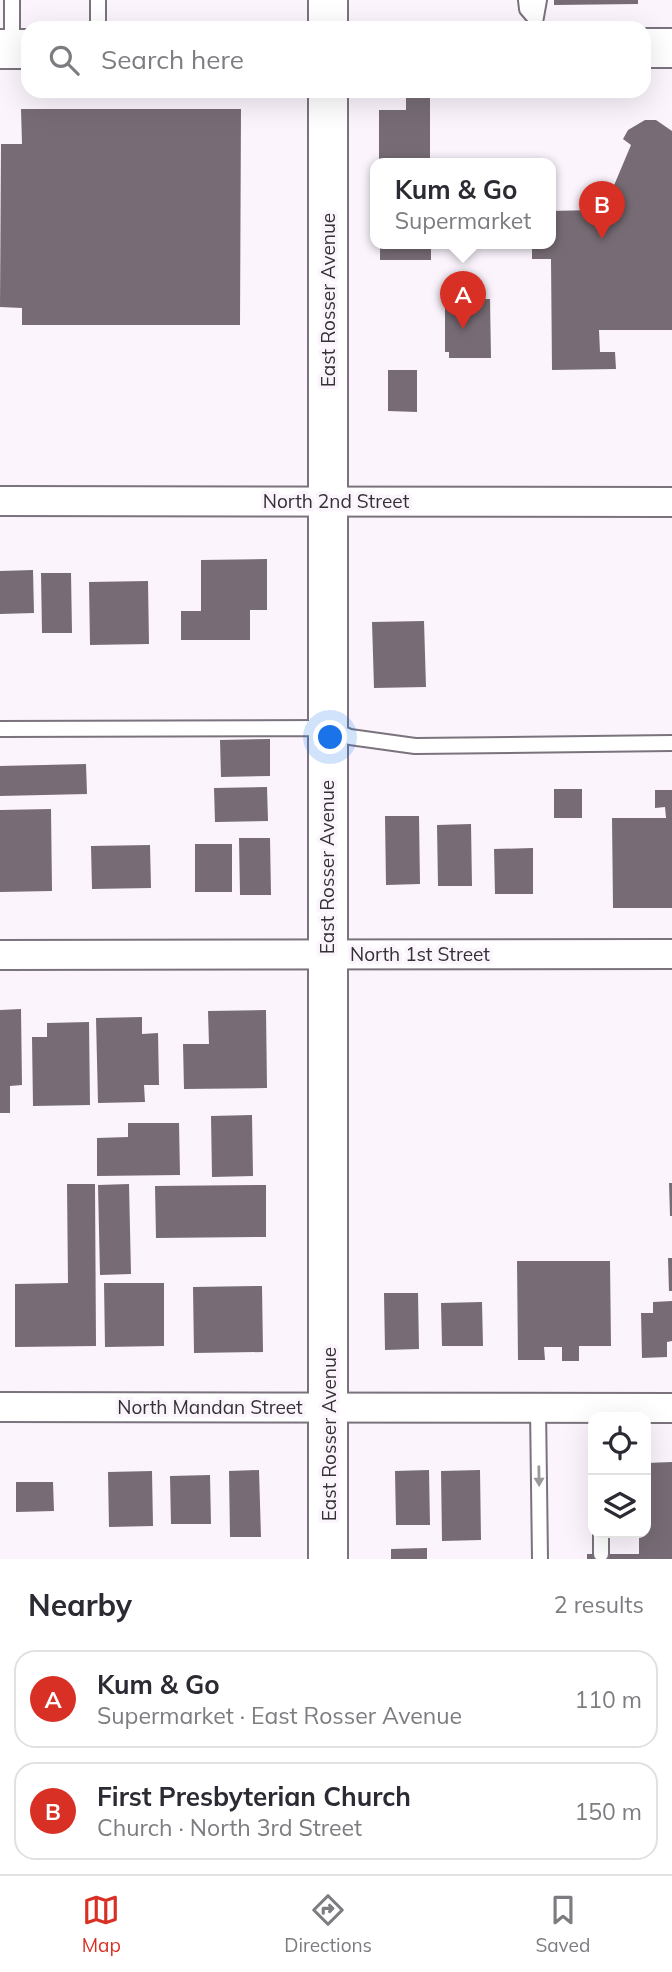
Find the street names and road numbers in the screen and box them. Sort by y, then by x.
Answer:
street label: East Rosser Avenue [316,213,340,387]
street label: North 2nd Street [263,489,410,513]
street label: East Rosser Avenue [315,780,339,954]
street label: North 1st Street [350,942,490,966]
street label: East Rosser Avenue [317,1347,341,1521]
street label: North Mandan Street [117,1395,303,1419]

